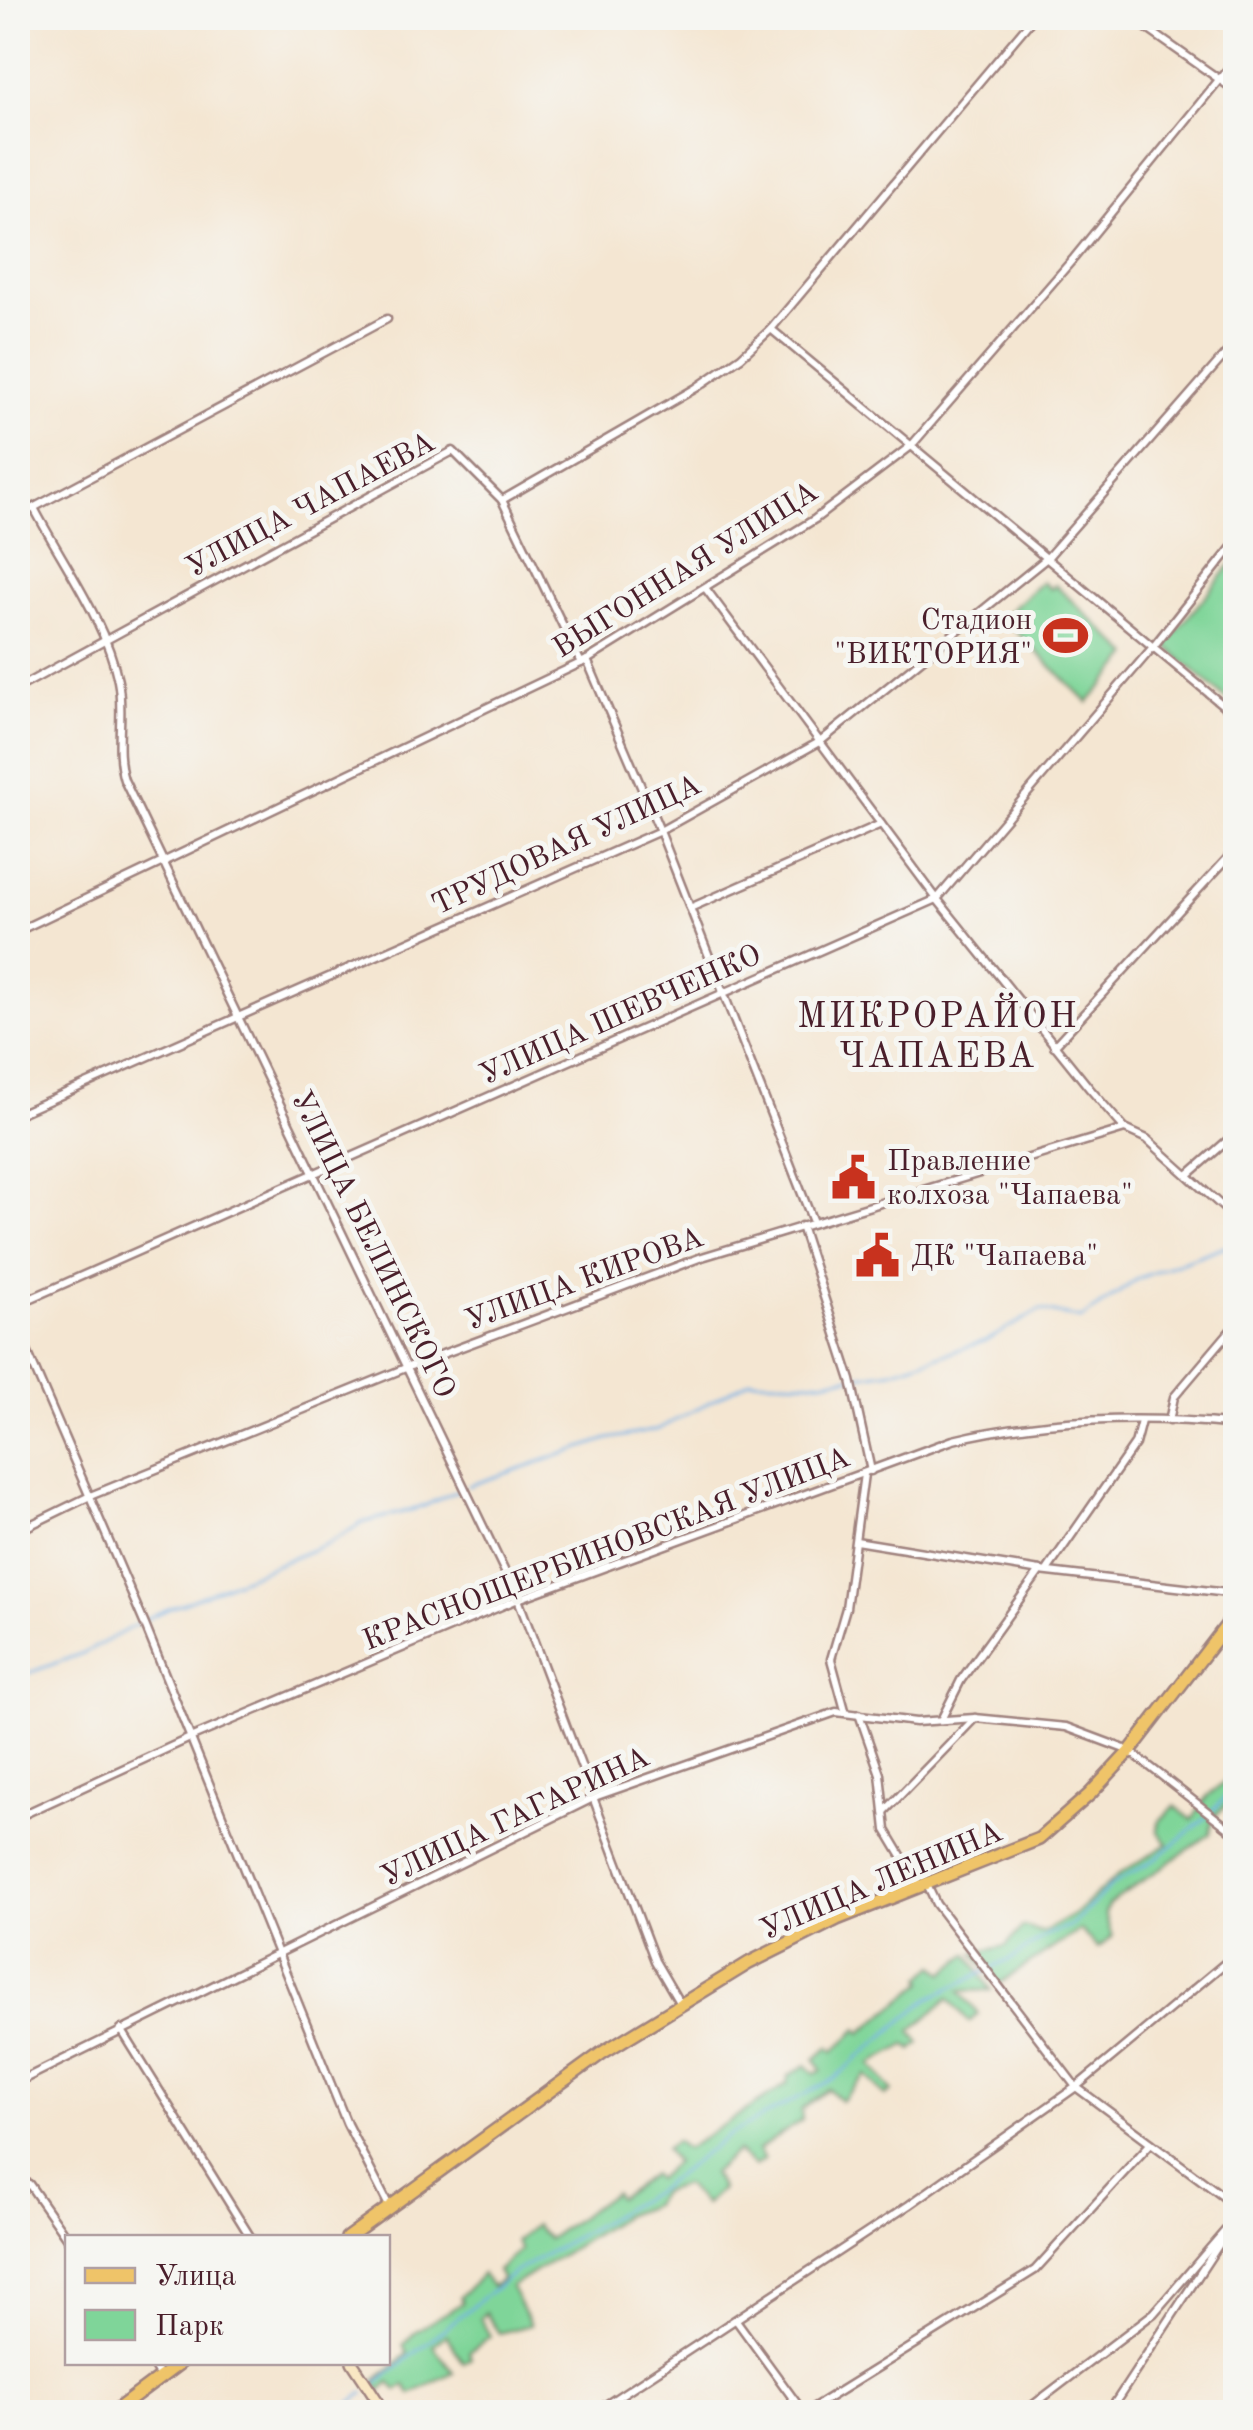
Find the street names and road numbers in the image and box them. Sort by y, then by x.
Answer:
street label: УЛИЦА ЧАПАЕВА [182,428,440,584]
street label: ВЫГОННАЯ УЛИЦА [548,477,824,664]
street label: ТРУДОВАЯ УЛИЦА [428,770,706,921]
street label: УЛИЦА ШЕВЧЕНКО [476,940,766,1091]
street label: УЛИЦА БЕЛИНСКОГО [285,1087,460,1403]
street label: УЛИЦА КИРОВА [462,1223,708,1337]
street label: КРАСНОЩЕРБИНОВСКАЯ УЛИЦА [359,1443,855,1657]
street label: УЛИЦА ГАГАРИНА [377,1742,655,1893]
street label: УЛИЦА ЛЕНИНА [756,1817,1007,1946]

